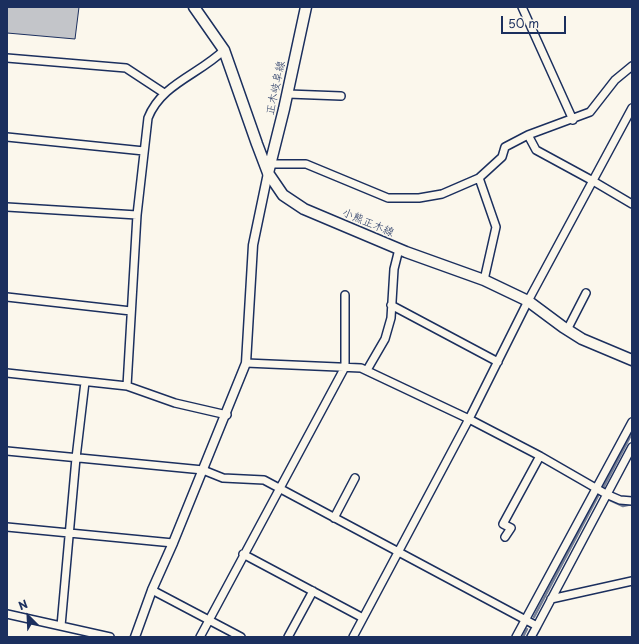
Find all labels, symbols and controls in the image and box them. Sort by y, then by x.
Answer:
scale bar [503,8,568,34]
text: 50 m [508,14,539,32]
street label: 正木岐阜線 [264,60,288,116]
street label: 小熊正木線 [340,206,396,240]
text: N [15,595,30,614]
north arrow [8,596,48,636]

